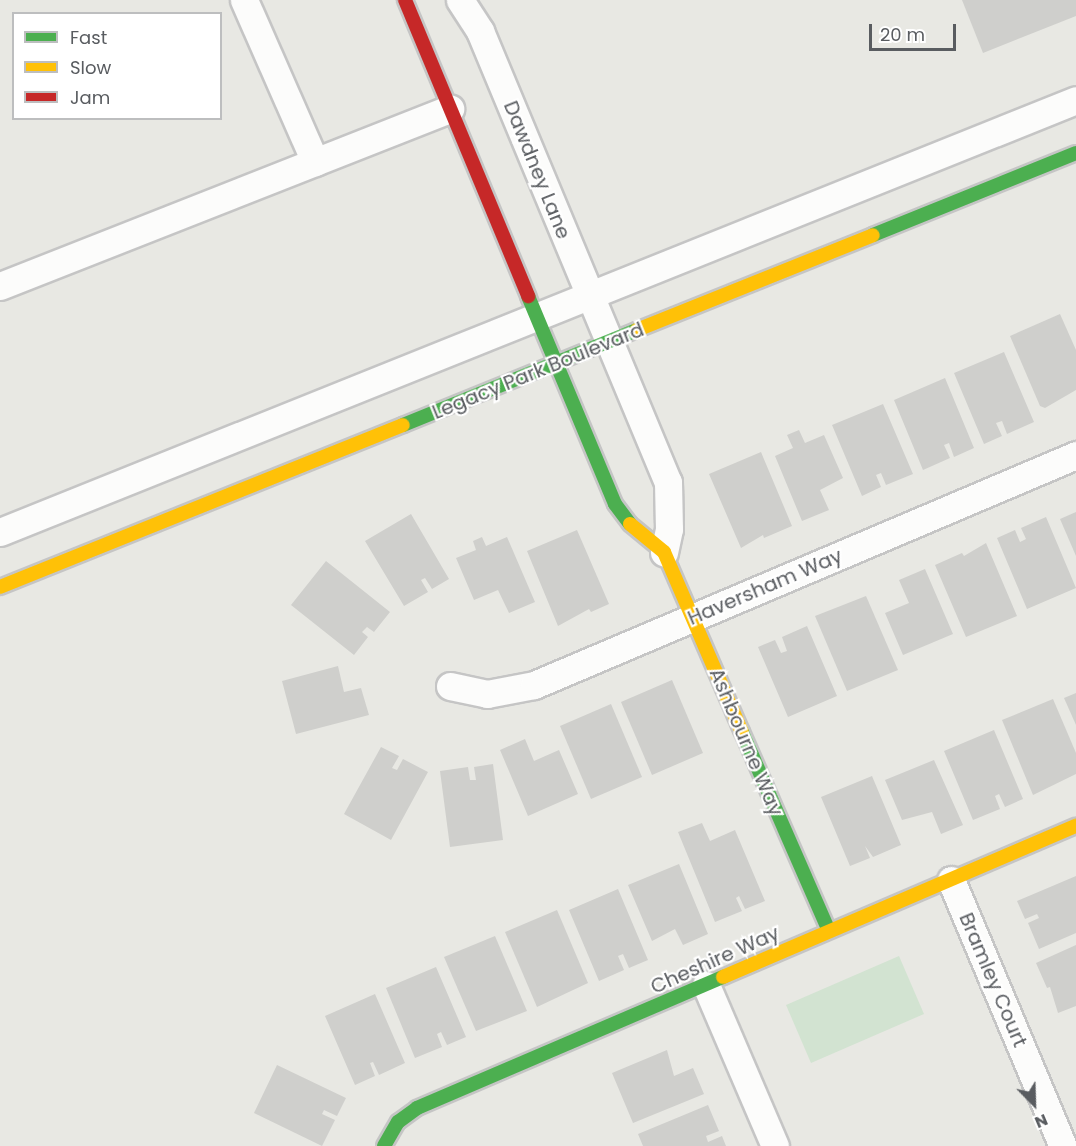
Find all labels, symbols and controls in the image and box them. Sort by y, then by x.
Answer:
legend [12,12,222,120]
scale bar [872,12,959,50]
text: 20 m [880,22,925,47]
text: Fast [70,25,107,50]
text: Slow [70,55,111,80]
text: Jam [70,85,110,110]
street label: Dawdney Lane [498,97,576,243]
street label: Legacy Park Boulevard [429,318,647,424]
street label: Haversham Way [684,544,846,630]
street label: Ashbourne Way [704,665,788,819]
street label: Bramley Court [954,909,1032,1051]
street label: Cheshire Way [647,921,783,999]
north arrow [1004,1074,1064,1134]
text: N [1031,1108,1051,1134]

